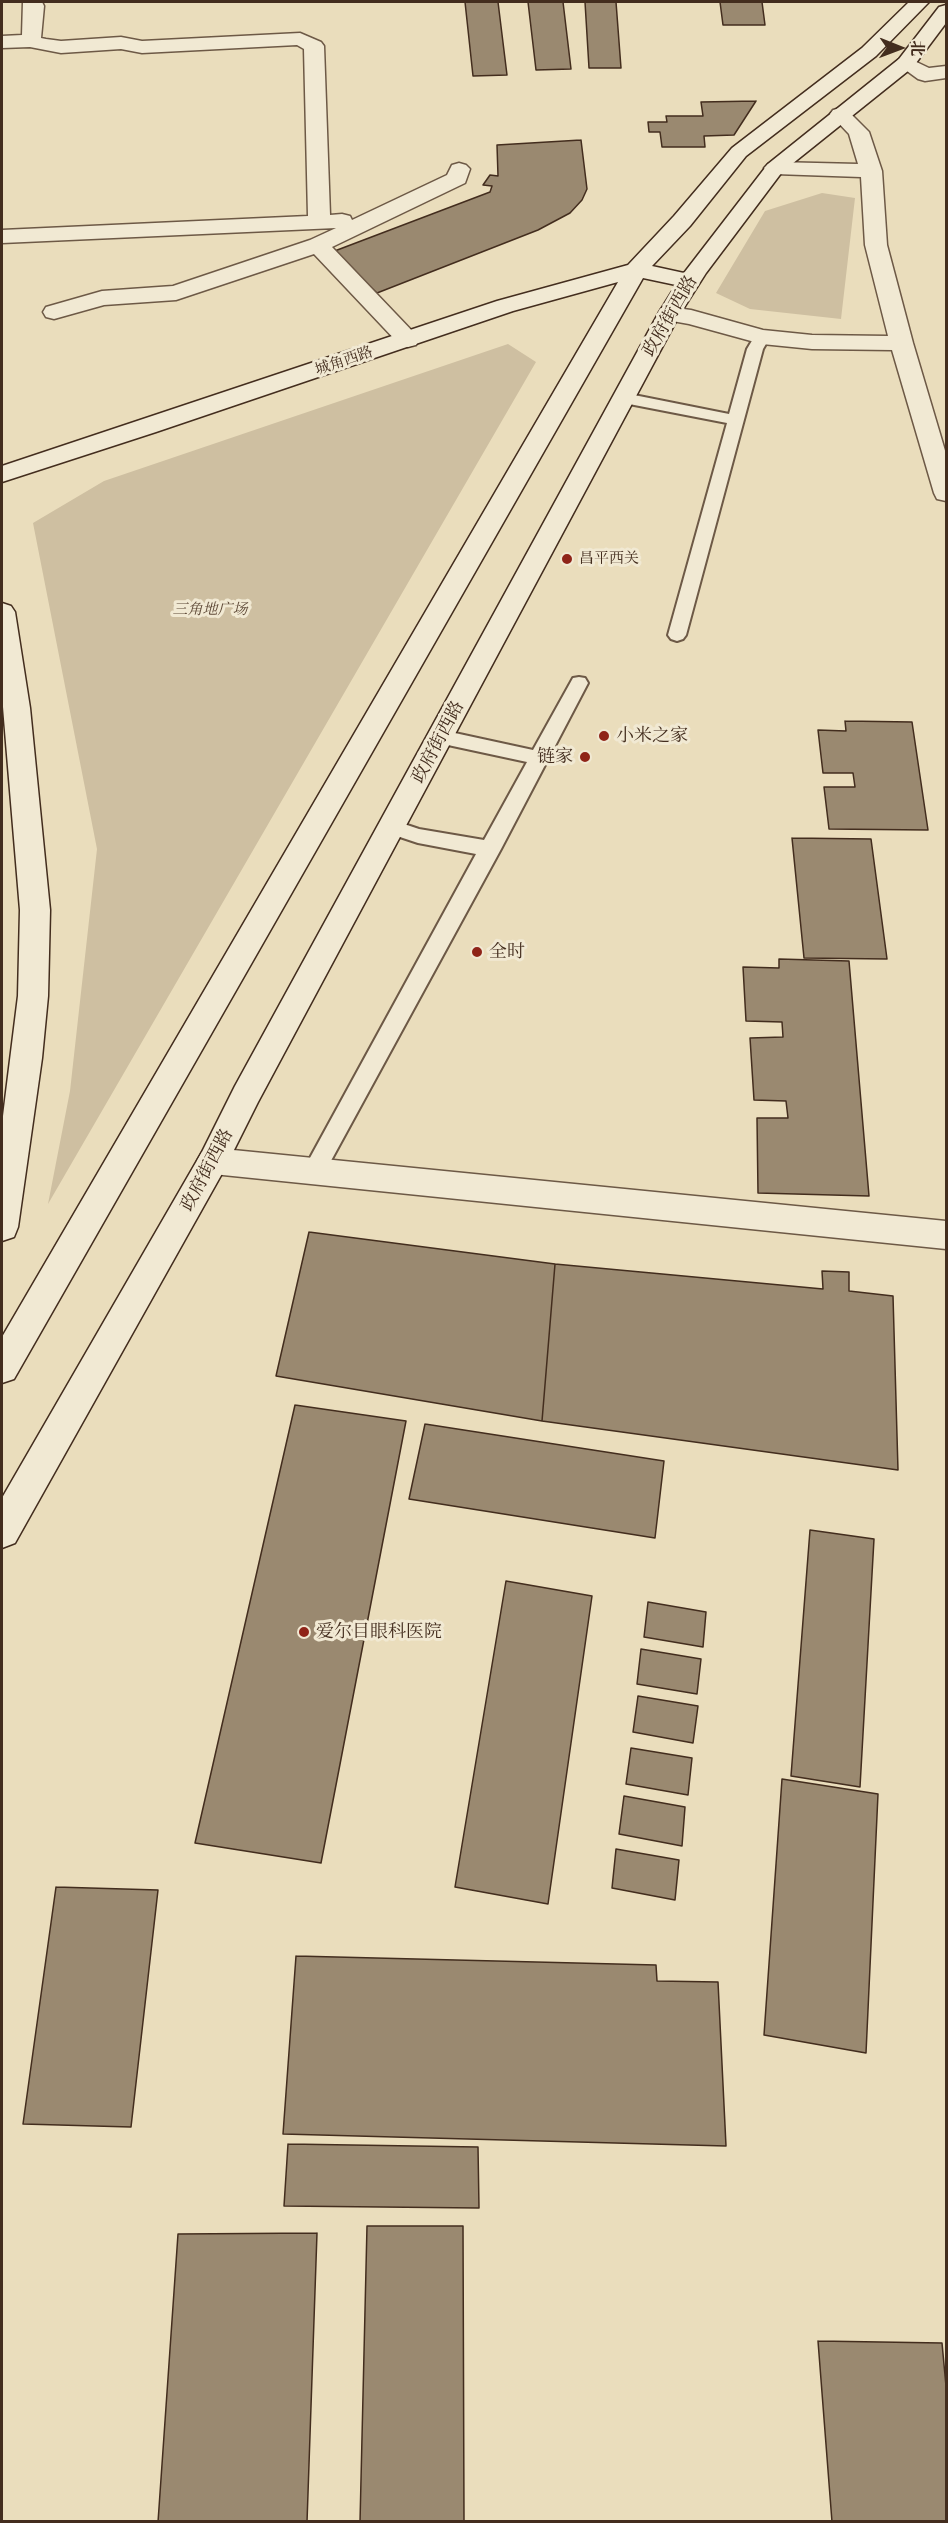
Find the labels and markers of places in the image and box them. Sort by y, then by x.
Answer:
place label: 昌平西关 [579,550,639,568]
marker: 昌平西关 [560,552,574,566]
place label: 小米之家 [616,725,688,747]
marker: 小米之家 [597,729,611,743]
place label: 链家 [537,746,573,768]
marker: 链家 [578,750,592,764]
place label: 全时 [489,941,525,963]
marker: 全时 [470,945,484,959]
place label: 爱尔目眼科医院 [316,1621,442,1643]
marker: 爱尔目眼科医院 [297,1625,311,1639]

